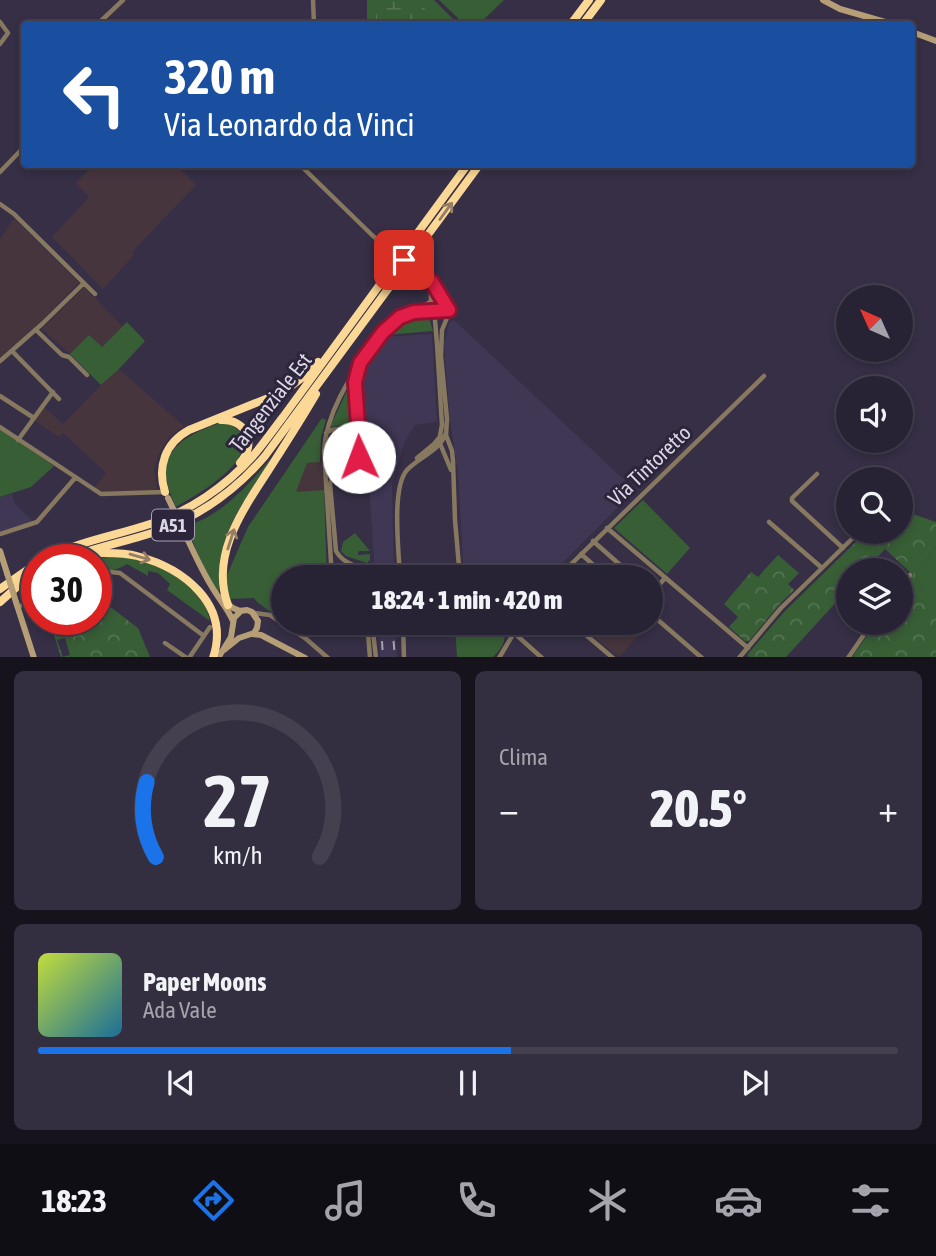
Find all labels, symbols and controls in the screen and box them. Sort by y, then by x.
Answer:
text: 320 m [164,48,275,104]
icon: left [49,49,140,140]
text: Via Leonardo da Vinci [164,106,415,143]
one-way arrow [439,202,454,220]
pin [374,230,434,290]
icon: arrive [385,241,423,279]
north arrow [836,285,914,362]
map controls [836,285,913,635]
street label: Tangenziale Est [224,348,316,456]
button: sound [836,376,913,453]
position arrow [322,420,396,494]
street label: Via Tintoretto [603,420,695,510]
button: search [836,467,913,544]
road number: A51 [152,510,194,540]
one-way arrow [225,528,238,550]
speed limit sign: 30 [21,544,112,635]
one-way arrow [129,552,151,565]
button: layers [836,558,913,635]
text: 18:24 · 1 min · 420 m [372,585,562,615]
text: Clima [499,744,548,770]
text: 27 [203,759,272,842]
text: 20.5° [650,778,747,838]
text: − [499,787,519,830]
text: + [878,787,898,830]
text: km/h [213,840,262,868]
text: Paper Moons [143,967,266,997]
text: Ada Vale [143,997,217,1023]
icon: previous [162,1064,200,1102]
icon: pause [449,1064,487,1102]
icon: next [736,1064,774,1102]
icon: directions [189,1176,238,1225]
icon: music [321,1176,370,1225]
icon: phone [452,1176,501,1225]
icon: climate [583,1176,632,1225]
icon: car [714,1176,763,1225]
icon: filters [846,1176,895,1225]
text: 18:23 [41,1182,107,1219]

